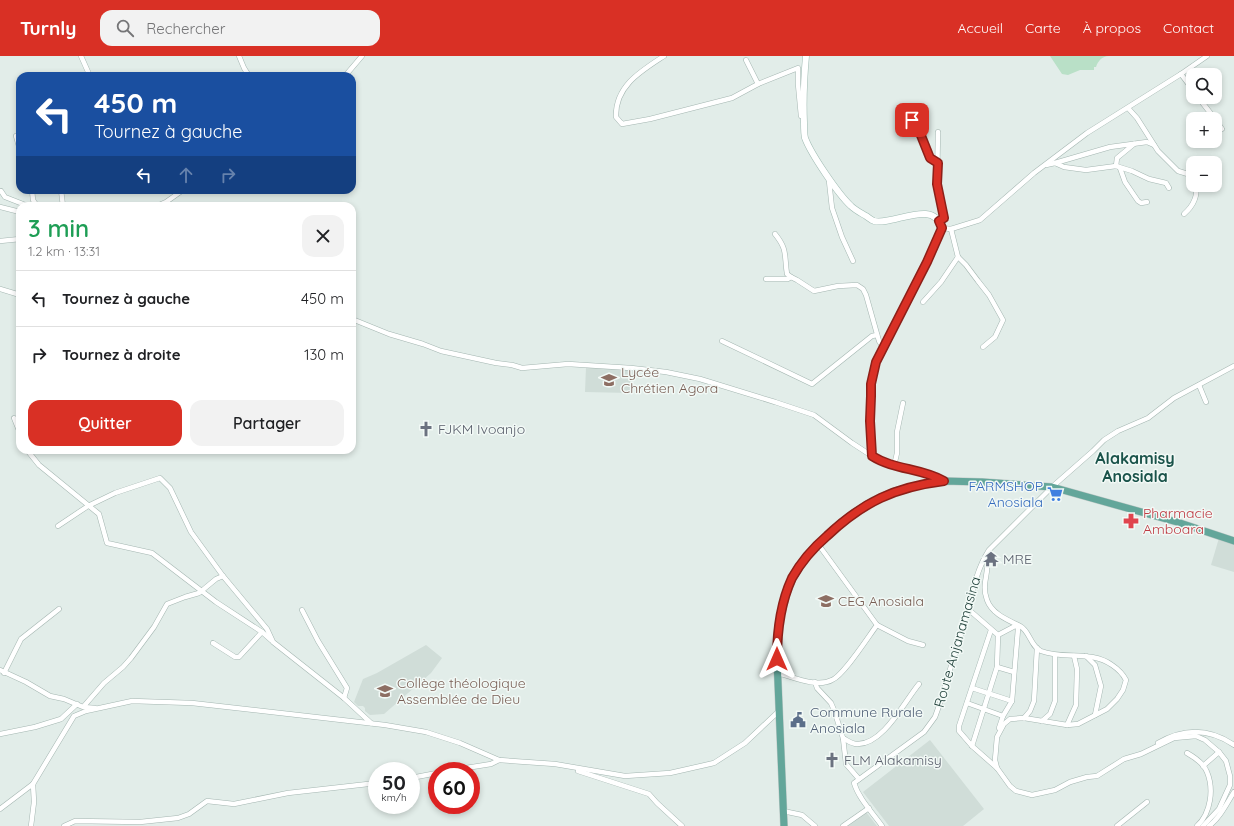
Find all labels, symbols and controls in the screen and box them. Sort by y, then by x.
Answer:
search box [100,10,380,46]
text: Turnly [20,16,76,40]
icon: search [114,17,136,39]
text: Rechercher [146,19,226,38]
text: Accueil [957,19,1003,37]
text: Carte [1025,19,1061,37]
text: À propos [1083,19,1141,37]
text: Contact [1163,19,1214,37]
map controls [1186,68,1222,192]
button: search [1186,68,1222,104]
text: 450 m [94,85,177,120]
icon: left [28,88,80,140]
pin [895,103,929,137]
icon: arrive [901,109,923,131]
button: + [1186,112,1222,148]
text: Tournez à gauche [94,120,243,143]
button: − [1186,156,1222,192]
icon: left [133,164,155,186]
icon: ahead [175,164,197,186]
icon: right [217,164,239,186]
text: 3 min [28,213,89,243]
button: close [302,215,344,257]
text: 1.2 km · 13:31 [28,243,100,259]
icon: left [28,288,50,310]
text: Tournez à gauche [62,289,190,308]
text: 450 m [301,289,344,308]
icon: right [28,344,50,366]
text: Tournez à droite [62,345,181,364]
text: 130 m [304,345,344,364]
place label: Lycée Chrétien Agora [621,363,718,397]
school or university icon: Lycée Chrétien Agora [600,371,618,389]
button: Quitter [28,400,182,446]
button: Partager [190,400,344,446]
church icon: FJKM Ivoanjo [417,420,435,438]
place label: FJKM Ivoanjo [438,420,525,438]
district label: Alakamisy Anosiala [1095,448,1175,486]
place label: FARMSHOP Anosiala [968,477,1043,511]
supermarket icon: FARMSHOP Anosiala [1046,485,1064,503]
place label: Pharmacie Amboara [1143,504,1213,538]
pharmacy icon: Pharmacie Amboara [1122,512,1140,530]
temple icon: MRE [982,550,1000,568]
place label: MRE [1003,550,1032,568]
street label: Route Anjanamasina [930,574,984,710]
school or university icon: CEG Anosiala [817,592,835,610]
place label: CEG Anosiala [838,592,924,610]
position arrow [756,638,798,680]
place label: Collège théologique Assemblée de Dieu [397,674,526,708]
school or university icon: Collège théologique Assemblée de Dieu [376,682,394,700]
place label: Commune Rurale Anosiala [810,703,923,737]
public building icon: Commune Rurale Anosiala [789,711,807,729]
church icon: FLM Alakamisy [823,751,841,769]
place label: FLM Alakamisy [844,751,942,769]
speed limit sign: 60 [428,762,480,814]
text: 50 [382,770,406,795]
text: km/h [381,791,407,804]

